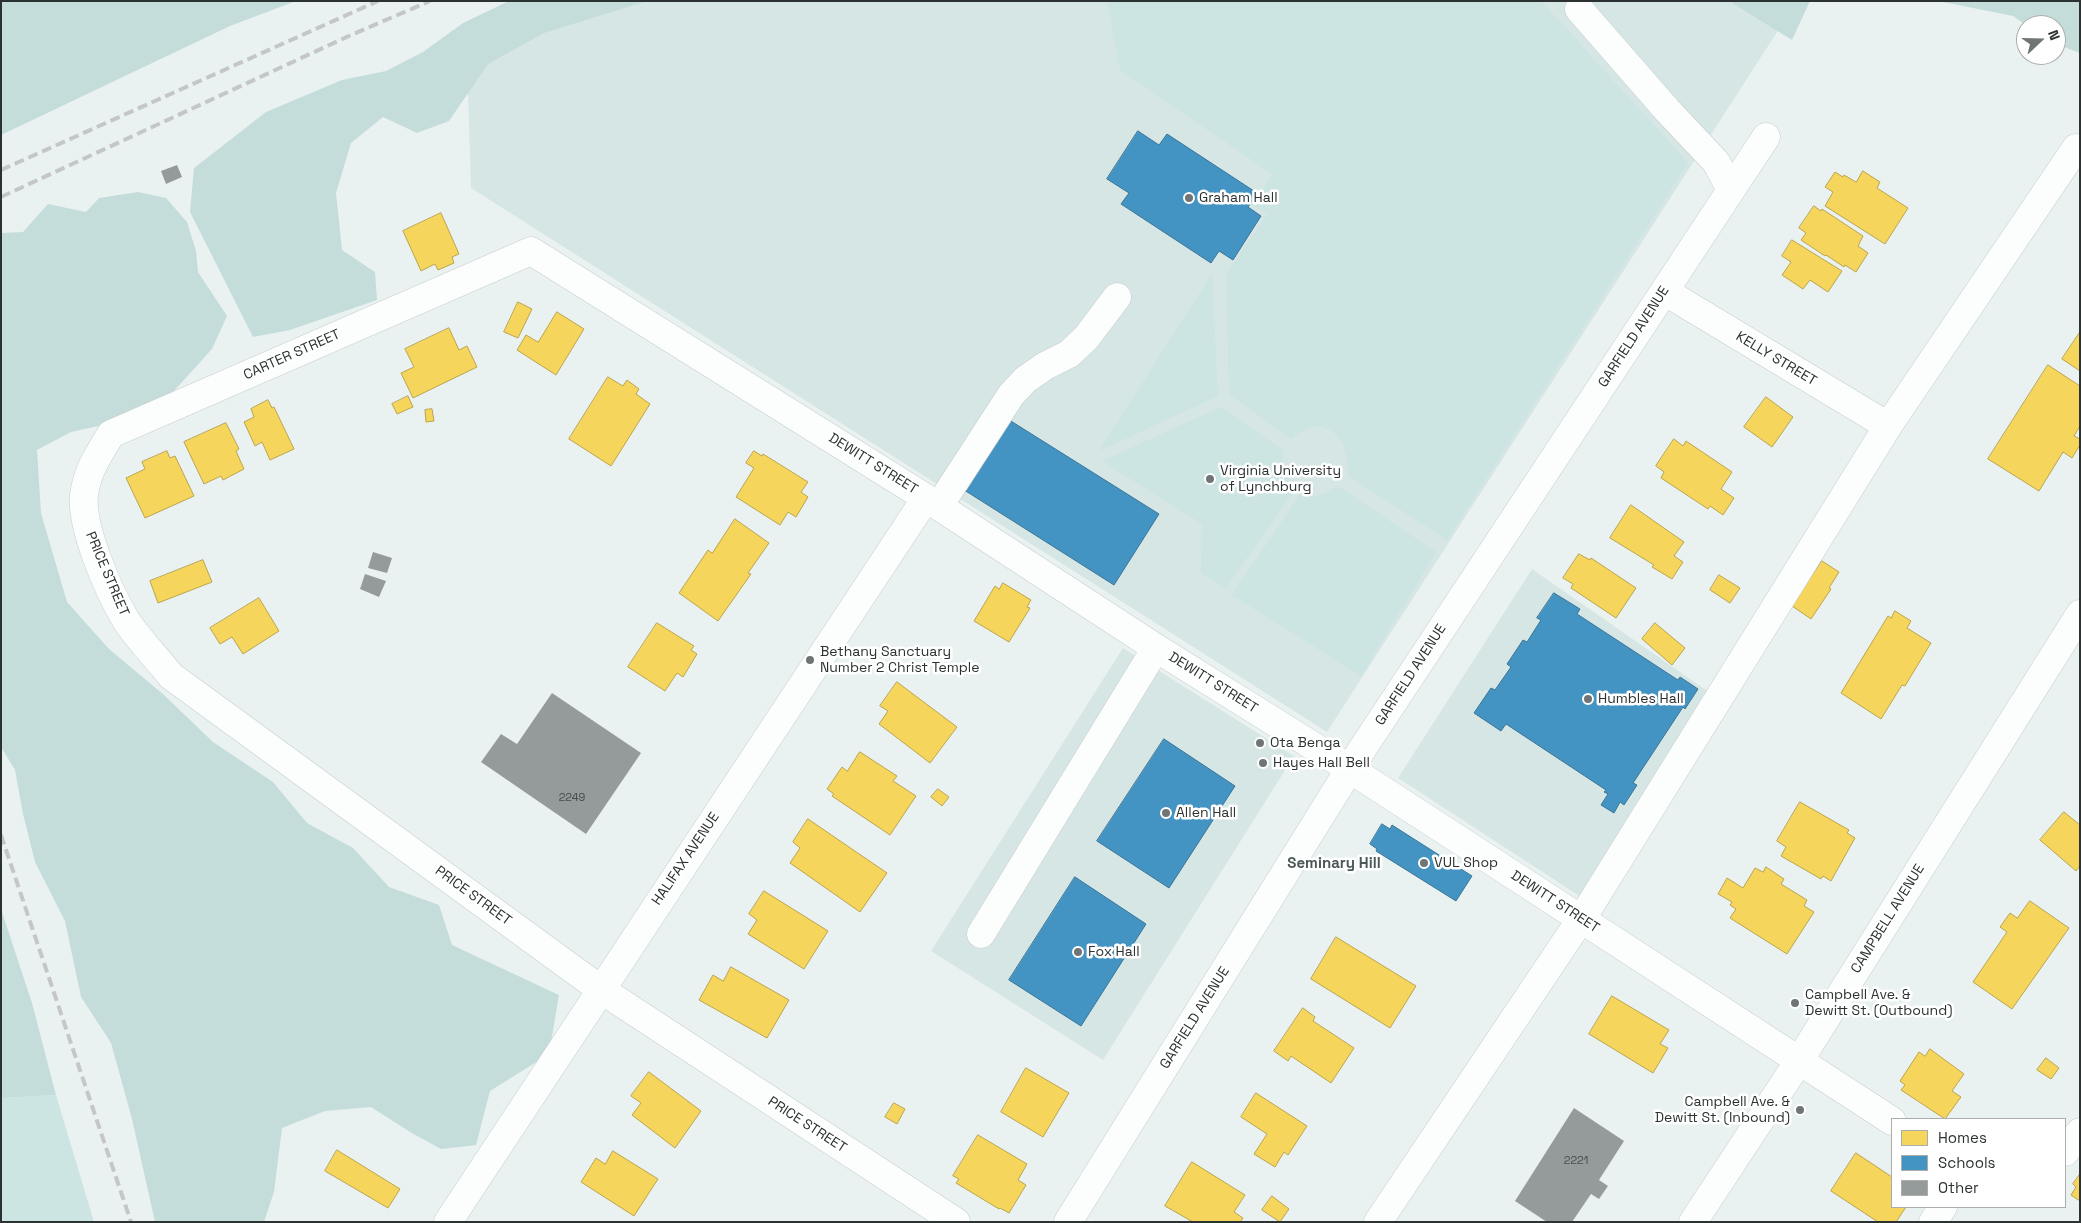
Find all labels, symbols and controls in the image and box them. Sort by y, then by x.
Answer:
north arrow [2016,15,2066,65]
text: N [2044,27,2064,43]
place label: Graham Hall [1199,190,1278,206]
marker: Graham Hall [1183,192,1195,204]
street label: GARFIELD AVENUE [1595,283,1673,391]
street label: CARTER STREET [241,326,343,384]
street label: KELLY STREET [1733,328,1819,390]
street label: DEWITT STREET [825,430,921,498]
place label: Virginia University of Lynchburg [1220,463,1341,496]
marker: Virginia University of Lynchburg [1204,473,1216,485]
street label: PRICE STREET [82,529,132,619]
street label: GARFIELD AVENUE [1372,621,1450,729]
place label: Bethany Sanctuary Number 2 Christ Temple [820,644,980,676]
street label: DEWITT STREET [1165,649,1261,717]
marker: Bethany Sanctuary Number 2 Christ Temple [804,654,816,666]
place label: Humbles Hall [1598,691,1684,707]
marker: Humbles Hall [1582,693,1594,705]
place label: Ota Benga [1270,735,1341,751]
marker: Ota Benga [1254,737,1266,749]
place label: Hayes Hall Bell [1273,755,1370,771]
marker: Hayes Hall Bell [1257,757,1269,769]
house number: 2249 [559,791,585,805]
place label: Allen Hall [1176,805,1236,821]
marker: Allen Hall [1160,807,1172,819]
street label: HALIFAX AVENUE [649,809,723,909]
district label: Seminary Hill [1287,855,1381,873]
place label: VUL Shop [1434,855,1498,871]
marker: VUL Shop [1418,857,1430,869]
street label: CAMPBELL AVENUE [1848,861,1928,977]
street label: PRICE STREET [432,863,514,929]
street label: DEWITT STREET [1508,867,1602,937]
place label: Fox Hall [1088,944,1140,960]
marker: Fox Hall [1072,946,1084,958]
street label: GARFIELD AVENUE [1157,964,1233,1072]
place label: Campbell Ave. & Dewitt St. (Outbound) [1805,987,1952,1020]
marker: Campbell Ave. & Dewitt St. (Outbound) [1789,997,1801,1009]
street label: PRICE STREET [765,1093,849,1157]
place label: Campbell Ave. & Dewitt St. (Inbound) [1655,1094,1790,1126]
marker: Campbell Ave. & Dewitt St. (Inbound) [1794,1104,1806,1116]
legend [1891,1118,2066,1208]
text: Homes [1938,1128,1987,1147]
text: Schools [1938,1153,1995,1172]
house number: 2221 [1564,1154,1588,1168]
text: Other [1938,1178,1979,1197]

